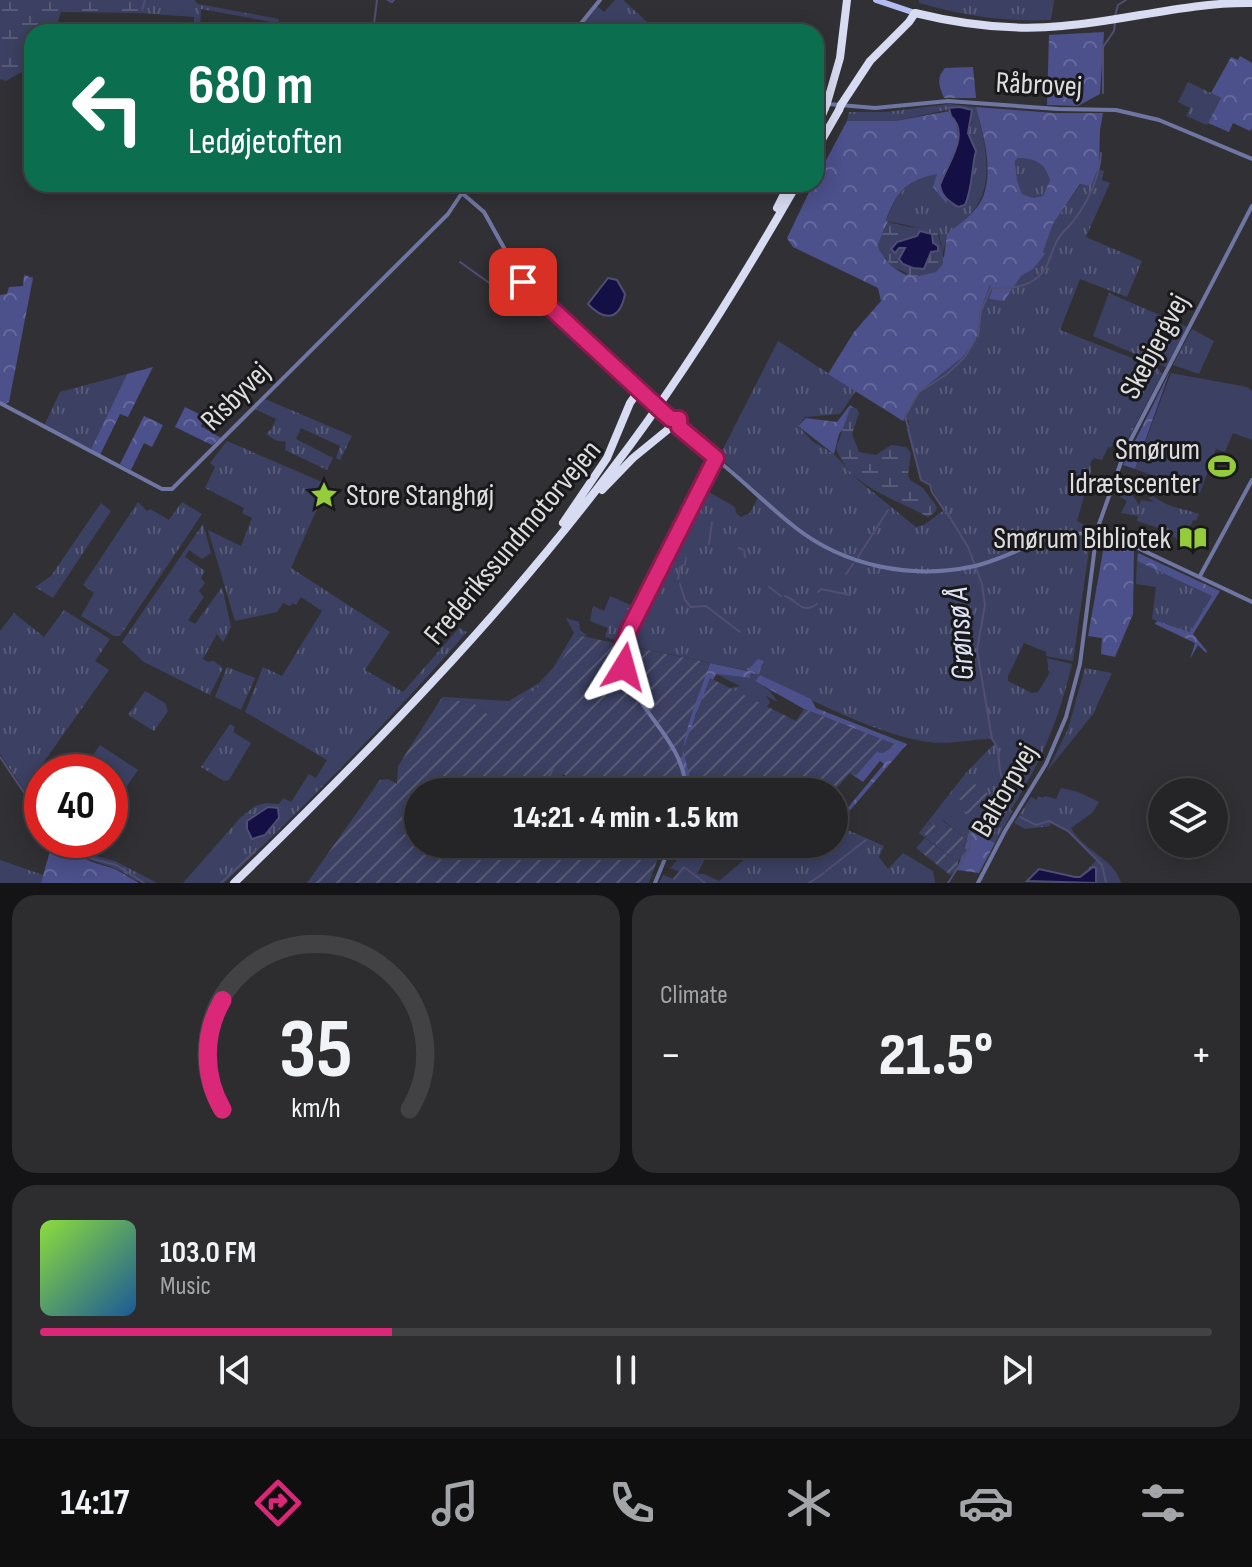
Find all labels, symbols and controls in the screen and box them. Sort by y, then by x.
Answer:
text: 680 m [188,53,313,120]
icon: left [56,56,160,160]
street label: Råbrovej [995,65,1083,105]
text: Ledøjetoften [188,121,343,164]
pin [489,248,557,316]
icon: arrive [501,260,545,304]
street label: Skebjergvej [1112,288,1198,405]
street label: Risbyvej [194,355,278,439]
place label: Smørum Idrætscenter [1069,432,1200,502]
street label: Frederikssundmotorvejen [417,433,609,652]
sports icon: Smørum Idrætscenter [1207,451,1237,481]
place label: Store Stanghøj [346,478,494,514]
place icon: Store Stanghøj [309,480,339,510]
place label: Smørum Bibliotek [993,521,1172,557]
library icon: Smørum Bibliotek [1178,523,1208,553]
water label: Grønsø Å [938,586,983,682]
position arrow [582,625,666,709]
street label: Baltorpvej [964,738,1046,843]
speed limit sign: 40 [24,754,128,858]
map controls [1148,778,1228,858]
button: layers [1148,778,1228,858]
text: 14:21 · 4 min · 1.5 km [513,800,739,836]
text: Climate [660,980,728,1011]
text: 35 [279,1001,353,1101]
text: 21.5° [879,1020,993,1092]
text: − [660,1029,682,1082]
text: + [1190,1029,1212,1082]
text: km/h [291,1091,341,1126]
text: 103.0 FM [160,1235,256,1271]
text: Music [160,1271,211,1302]
icon: previous [213,1348,257,1392]
icon: pause [604,1348,648,1392]
icon: next [995,1348,1039,1392]
icon: directions [250,1475,306,1531]
icon: music [427,1475,483,1531]
icon: phone [604,1475,660,1531]
icon: climate [781,1475,837,1531]
icon: car [958,1475,1014,1531]
icon: filters [1135,1475,1191,1531]
text: 14:17 [61,1482,129,1525]

